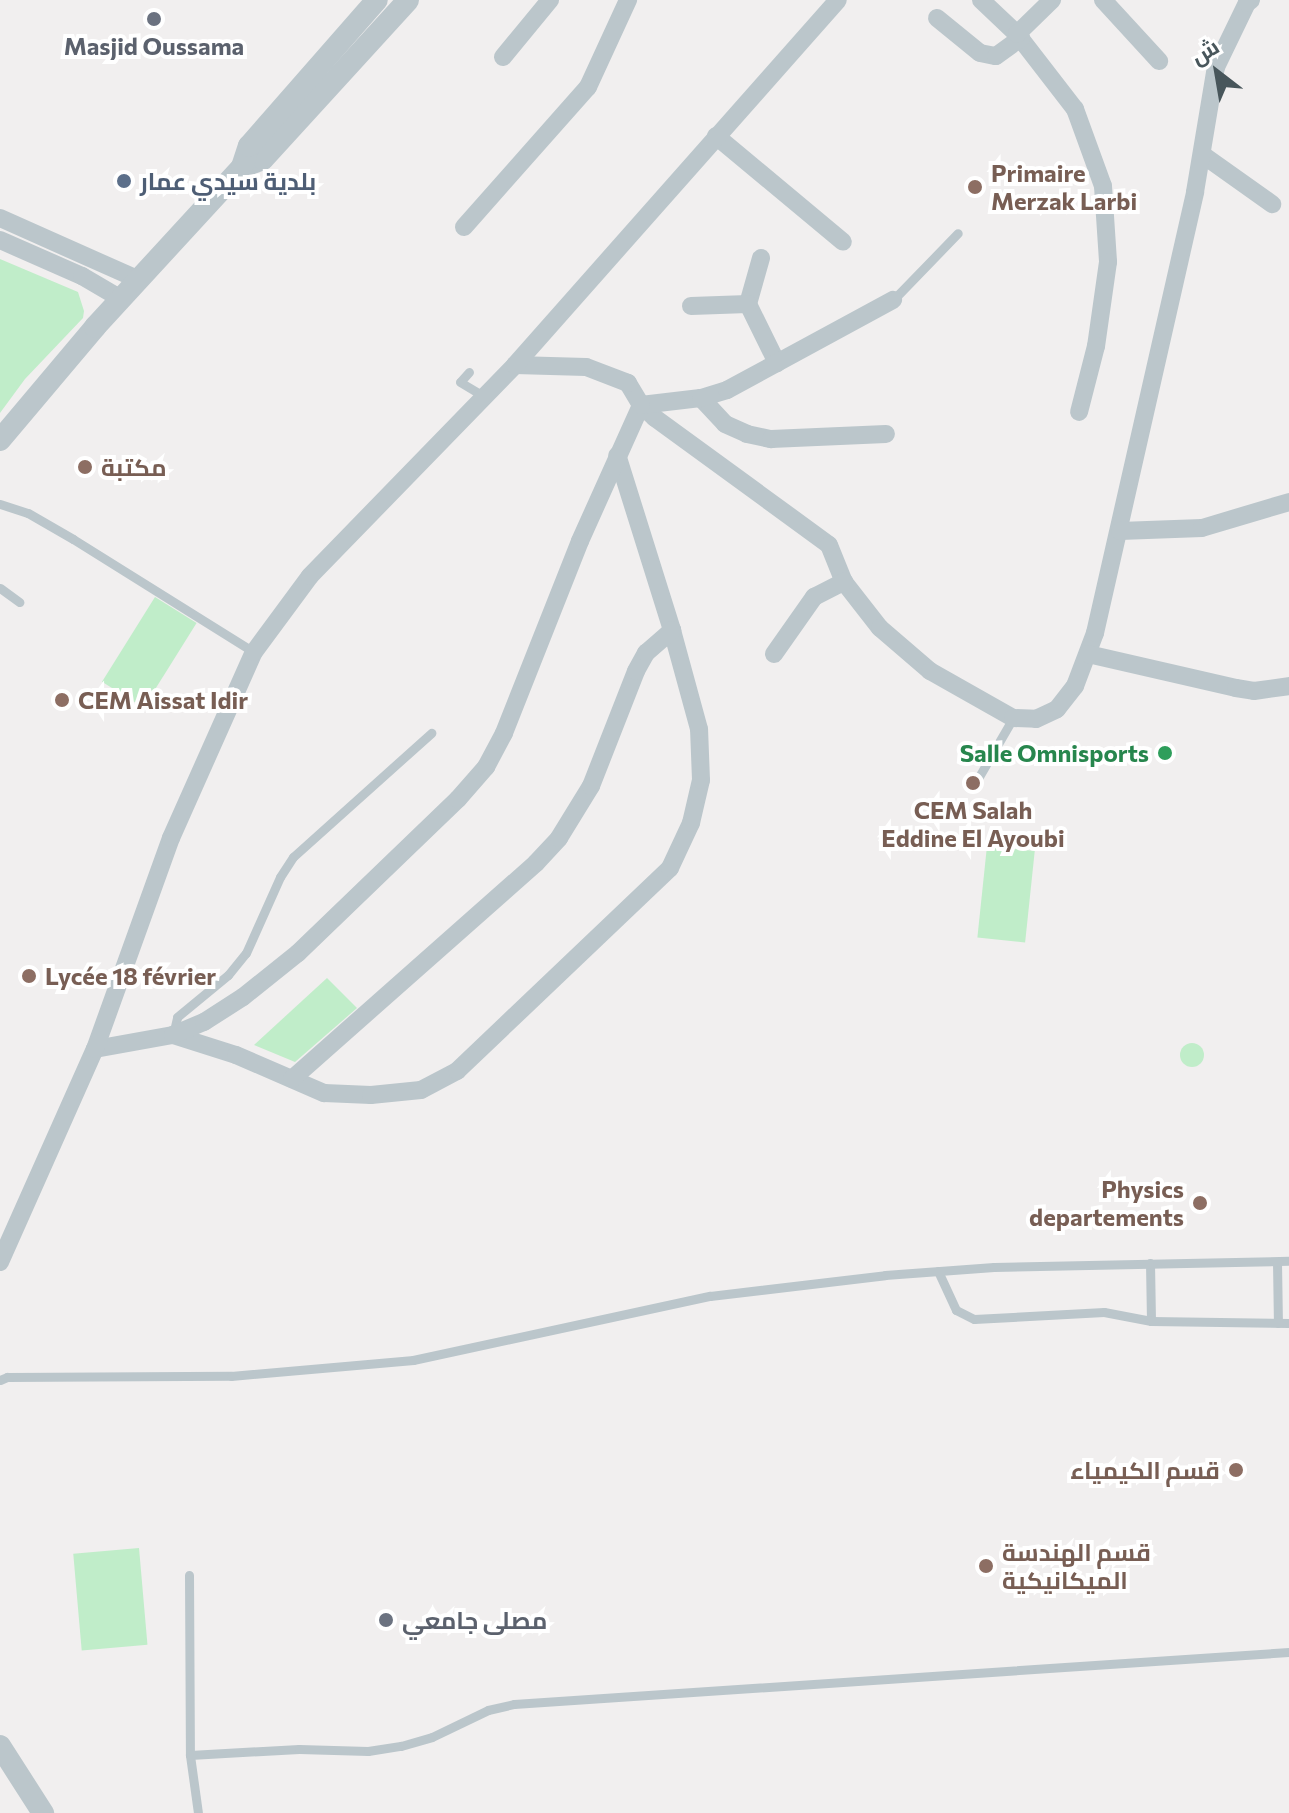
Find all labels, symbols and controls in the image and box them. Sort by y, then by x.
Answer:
marker: Masjid Oussama [145,10,163,28]
place label: Masjid Oussama [64,32,244,60]
north arrow [1177,32,1257,112]
text: ش [1185,32,1223,70]
place label: Primaire Merzak Larbi [991,159,1137,215]
place label: بلدية سيدي عمار [140,167,316,195]
marker: بلدية سيدي عمار [115,172,133,190]
marker: Primaire Merzak Larbi [966,178,984,196]
place label: مكتبة [101,453,167,481]
marker: مكتبة [76,458,94,476]
place label: CEM Aissat Idir [78,686,248,714]
marker: CEM Aissat Idir [53,691,71,709]
place label: Salle Omnisports [960,739,1149,767]
marker: Salle Omnisports [1156,744,1174,762]
marker: CEM Salah Eddine El Ayoubi [964,774,982,792]
place label: CEM Salah Eddine El Ayoubi [881,796,1065,852]
place label: Lycée 18 février [45,962,216,990]
marker: Lycée 18 février [20,967,38,985]
place label: Physics departements [1029,1175,1184,1231]
marker: Physics departements [1191,1194,1209,1212]
place label: قسم الكيمياء [1070,1456,1220,1484]
marker: قسم الكيمياء [1227,1461,1245,1479]
place label: قسم الهندسة الميكانيكية [1002,1538,1151,1594]
marker: قسم الهندسة الميكانيكية [977,1557,995,1575]
place label: مصلى جامعي [402,1606,547,1634]
marker: مصلى جامعي [377,1611,395,1629]

